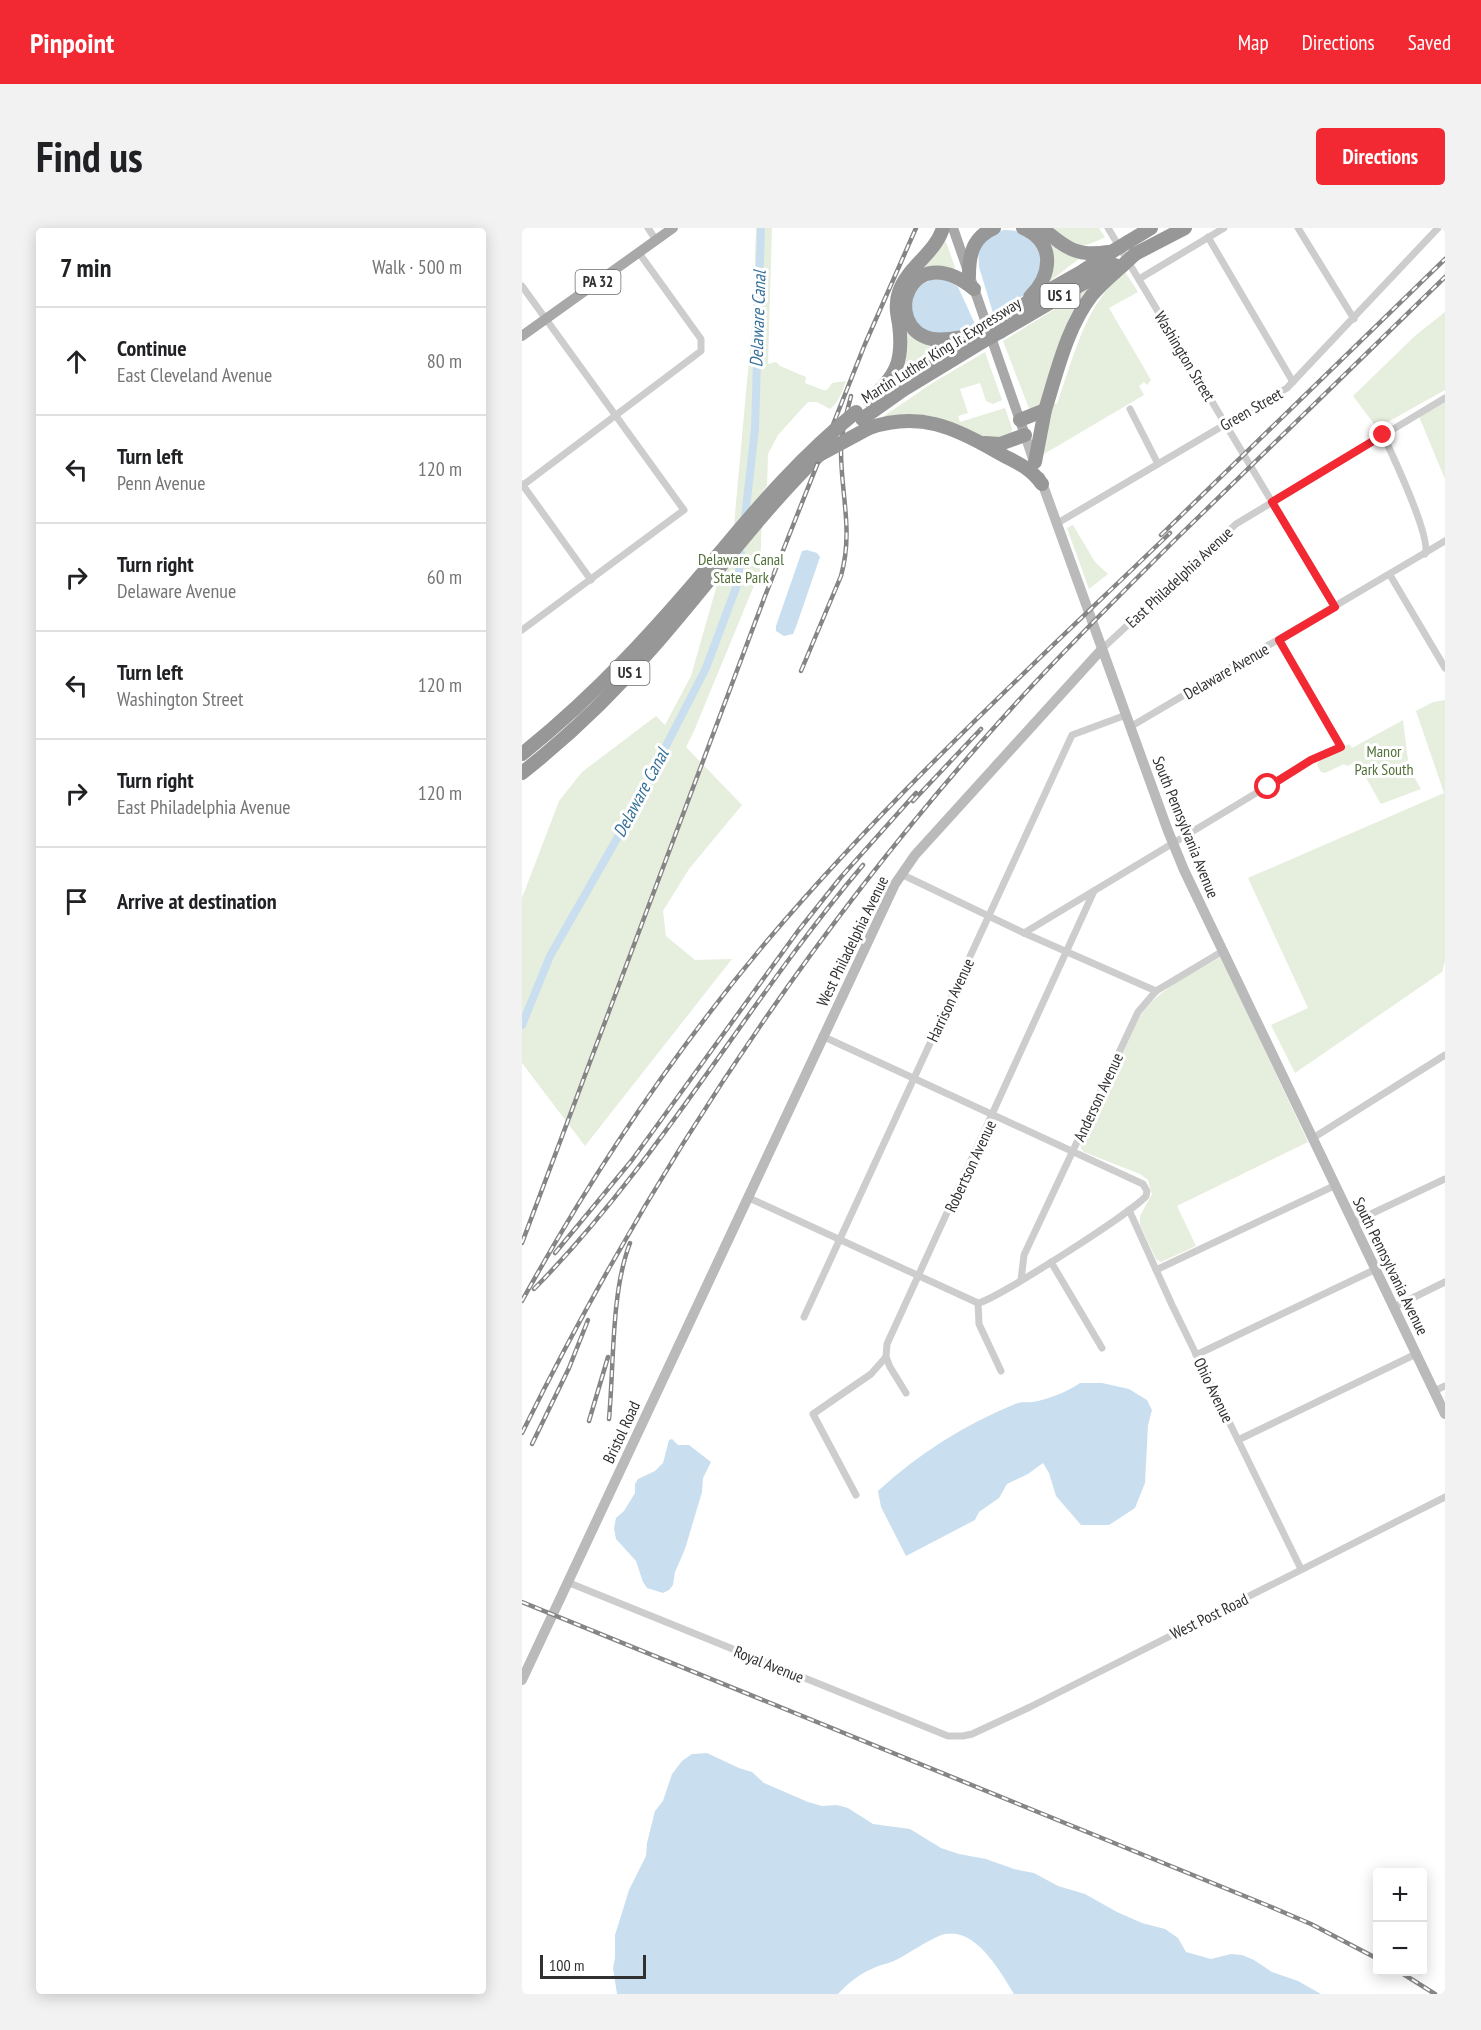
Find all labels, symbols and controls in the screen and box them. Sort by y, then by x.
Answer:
text: Pinpoint [30,24,114,61]
text: Map [1238,29,1269,56]
text: Directions [1302,29,1375,56]
text: Saved [1408,29,1451,56]
button: Directions [1316,128,1445,185]
text: Find us [36,129,143,184]
text: 7 min [60,251,111,284]
text: Walk · 500 m [372,254,462,280]
water label: Delaware Canal [744,268,771,368]
road number: PA 32 [576,270,620,294]
road number: US 1 [1040,284,1080,308]
street label: Martin Luther King Jr. Expressway [858,293,1024,407]
street label: Washington Street [1150,307,1220,405]
text: Continue [117,334,187,362]
icon: ahead [60,345,93,378]
text: 80 m [427,348,462,374]
text: East Cleveland Avenue [117,362,272,388]
street label: Green Street [1216,383,1286,435]
route end [1369,421,1395,447]
text: Turn left [117,442,183,470]
icon: left [60,453,93,486]
text: 120 m [418,456,462,482]
text: Penn Avenue [117,470,206,496]
street label: East Philadelphia Avenue [1121,522,1237,632]
park label: Delaware Canal State Park [698,549,784,587]
text: Turn right [117,550,194,578]
icon: right [60,561,93,594]
text: 60 m [427,564,462,590]
text: Delaware Avenue [117,578,236,604]
street label: Delaware Avenue [1180,638,1272,704]
text: Turn left [117,658,183,686]
road number: US 1 [610,661,650,685]
icon: left [60,669,93,702]
text: 120 m [418,672,462,698]
text: Washington Street [117,686,243,712]
park label: Manor Park South [1355,741,1413,779]
water label: Delaware Canal [608,743,674,841]
street label: South Pennsylvania Avenue [1148,753,1224,901]
text: Turn right [117,766,194,794]
route start [1254,773,1280,799]
icon: right [60,777,93,810]
text: 120 m [418,780,462,806]
text: East Philadelphia Avenue [117,794,291,820]
street label: West Philadelphia Avenue [812,873,892,1009]
icon: arrive [60,885,93,918]
text: Arrive at destination [117,887,277,915]
street label: Harrison Avenue [922,955,978,1045]
street label: Anderson Avenue [1069,1050,1127,1144]
street label: Robertson Avenue [940,1117,1000,1215]
street label: South Pennsylvania Avenue [1349,1194,1433,1338]
street label: Ohio Avenue [1190,1354,1238,1426]
street label: Bristol Road [598,1398,644,1466]
street label: West Post Road [1167,1589,1251,1643]
street label: Royal Avenue [731,1641,807,1687]
map controls [1373,1868,1427,1976]
button: + [1373,1868,1427,1922]
button: − [1373,1922,1427,1976]
scale bar [540,1952,646,1980]
text: 100 m [549,1955,584,1975]

